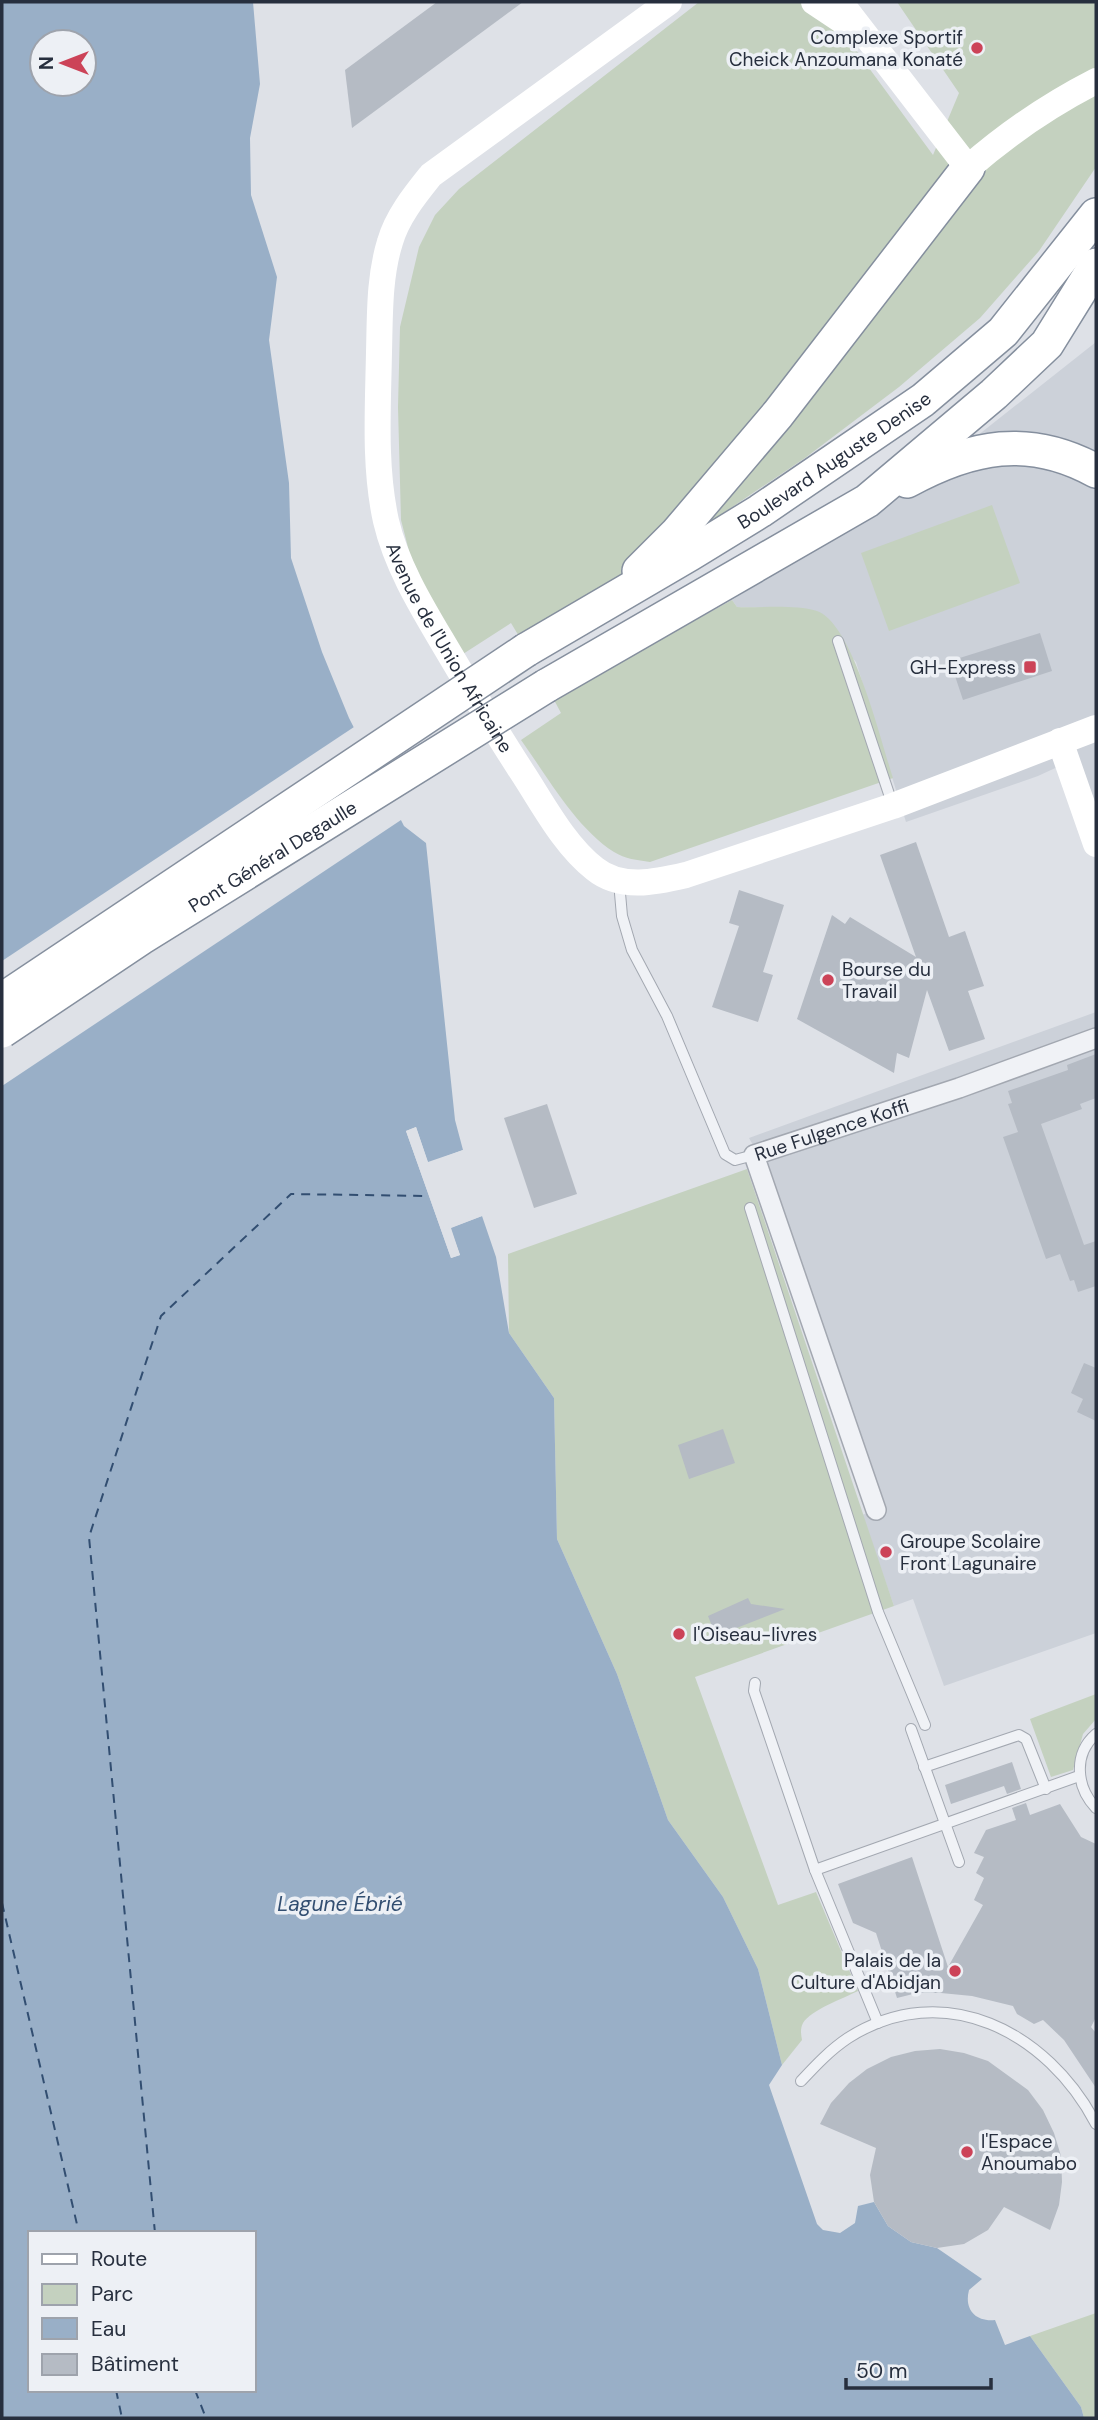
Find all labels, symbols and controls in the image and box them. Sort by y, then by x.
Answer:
place label: Complexe Sportif Cheick Anzoumana Konaté [729,25,963,72]
north arrow [28,28,98,98]
marker: Complexe Sportif Cheick Anzoumana Konaté [969,40,985,56]
text: N [34,56,59,70]
street label: Boulevard Auguste Denise [733,386,936,534]
street label: Avenue de l'Union Africaine [381,539,519,757]
place label: GH-Express [910,655,1016,680]
marker: GH-Express [1022,659,1038,675]
street label: Pont Général Degaulle [184,794,361,918]
place label: Bourse du Travail [842,957,931,1004]
marker: Bourse du Travail [820,972,836,988]
street label: Rue Fulgence Koffi [751,1093,912,1167]
place label: Groupe Scolaire Front Lagunaire [900,1529,1041,1576]
marker: Groupe Scolaire Front Lagunaire [878,1544,894,1560]
place label: l'Oiseau-livres [693,1622,817,1647]
marker: l'Oiseau-livres [671,1626,687,1642]
water label: Lagune Ébrié [277,1890,403,1918]
place label: Palais de la Culture d'Abidjan [791,1948,941,1995]
marker: Palais de la Culture d'Abidjan [947,1963,963,1979]
place label: l'Espace Anoumabo [981,2129,1077,2176]
marker: l'Espace Anoumabo [959,2144,975,2160]
legend [28,2231,256,2392]
text: Route [91,2245,147,2273]
text: Parc [91,2280,134,2308]
text: Eau [91,2315,126,2343]
scale bar [846,2346,991,2390]
text: Bâtiment [91,2350,179,2378]
text: 50 m [856,2357,907,2385]

